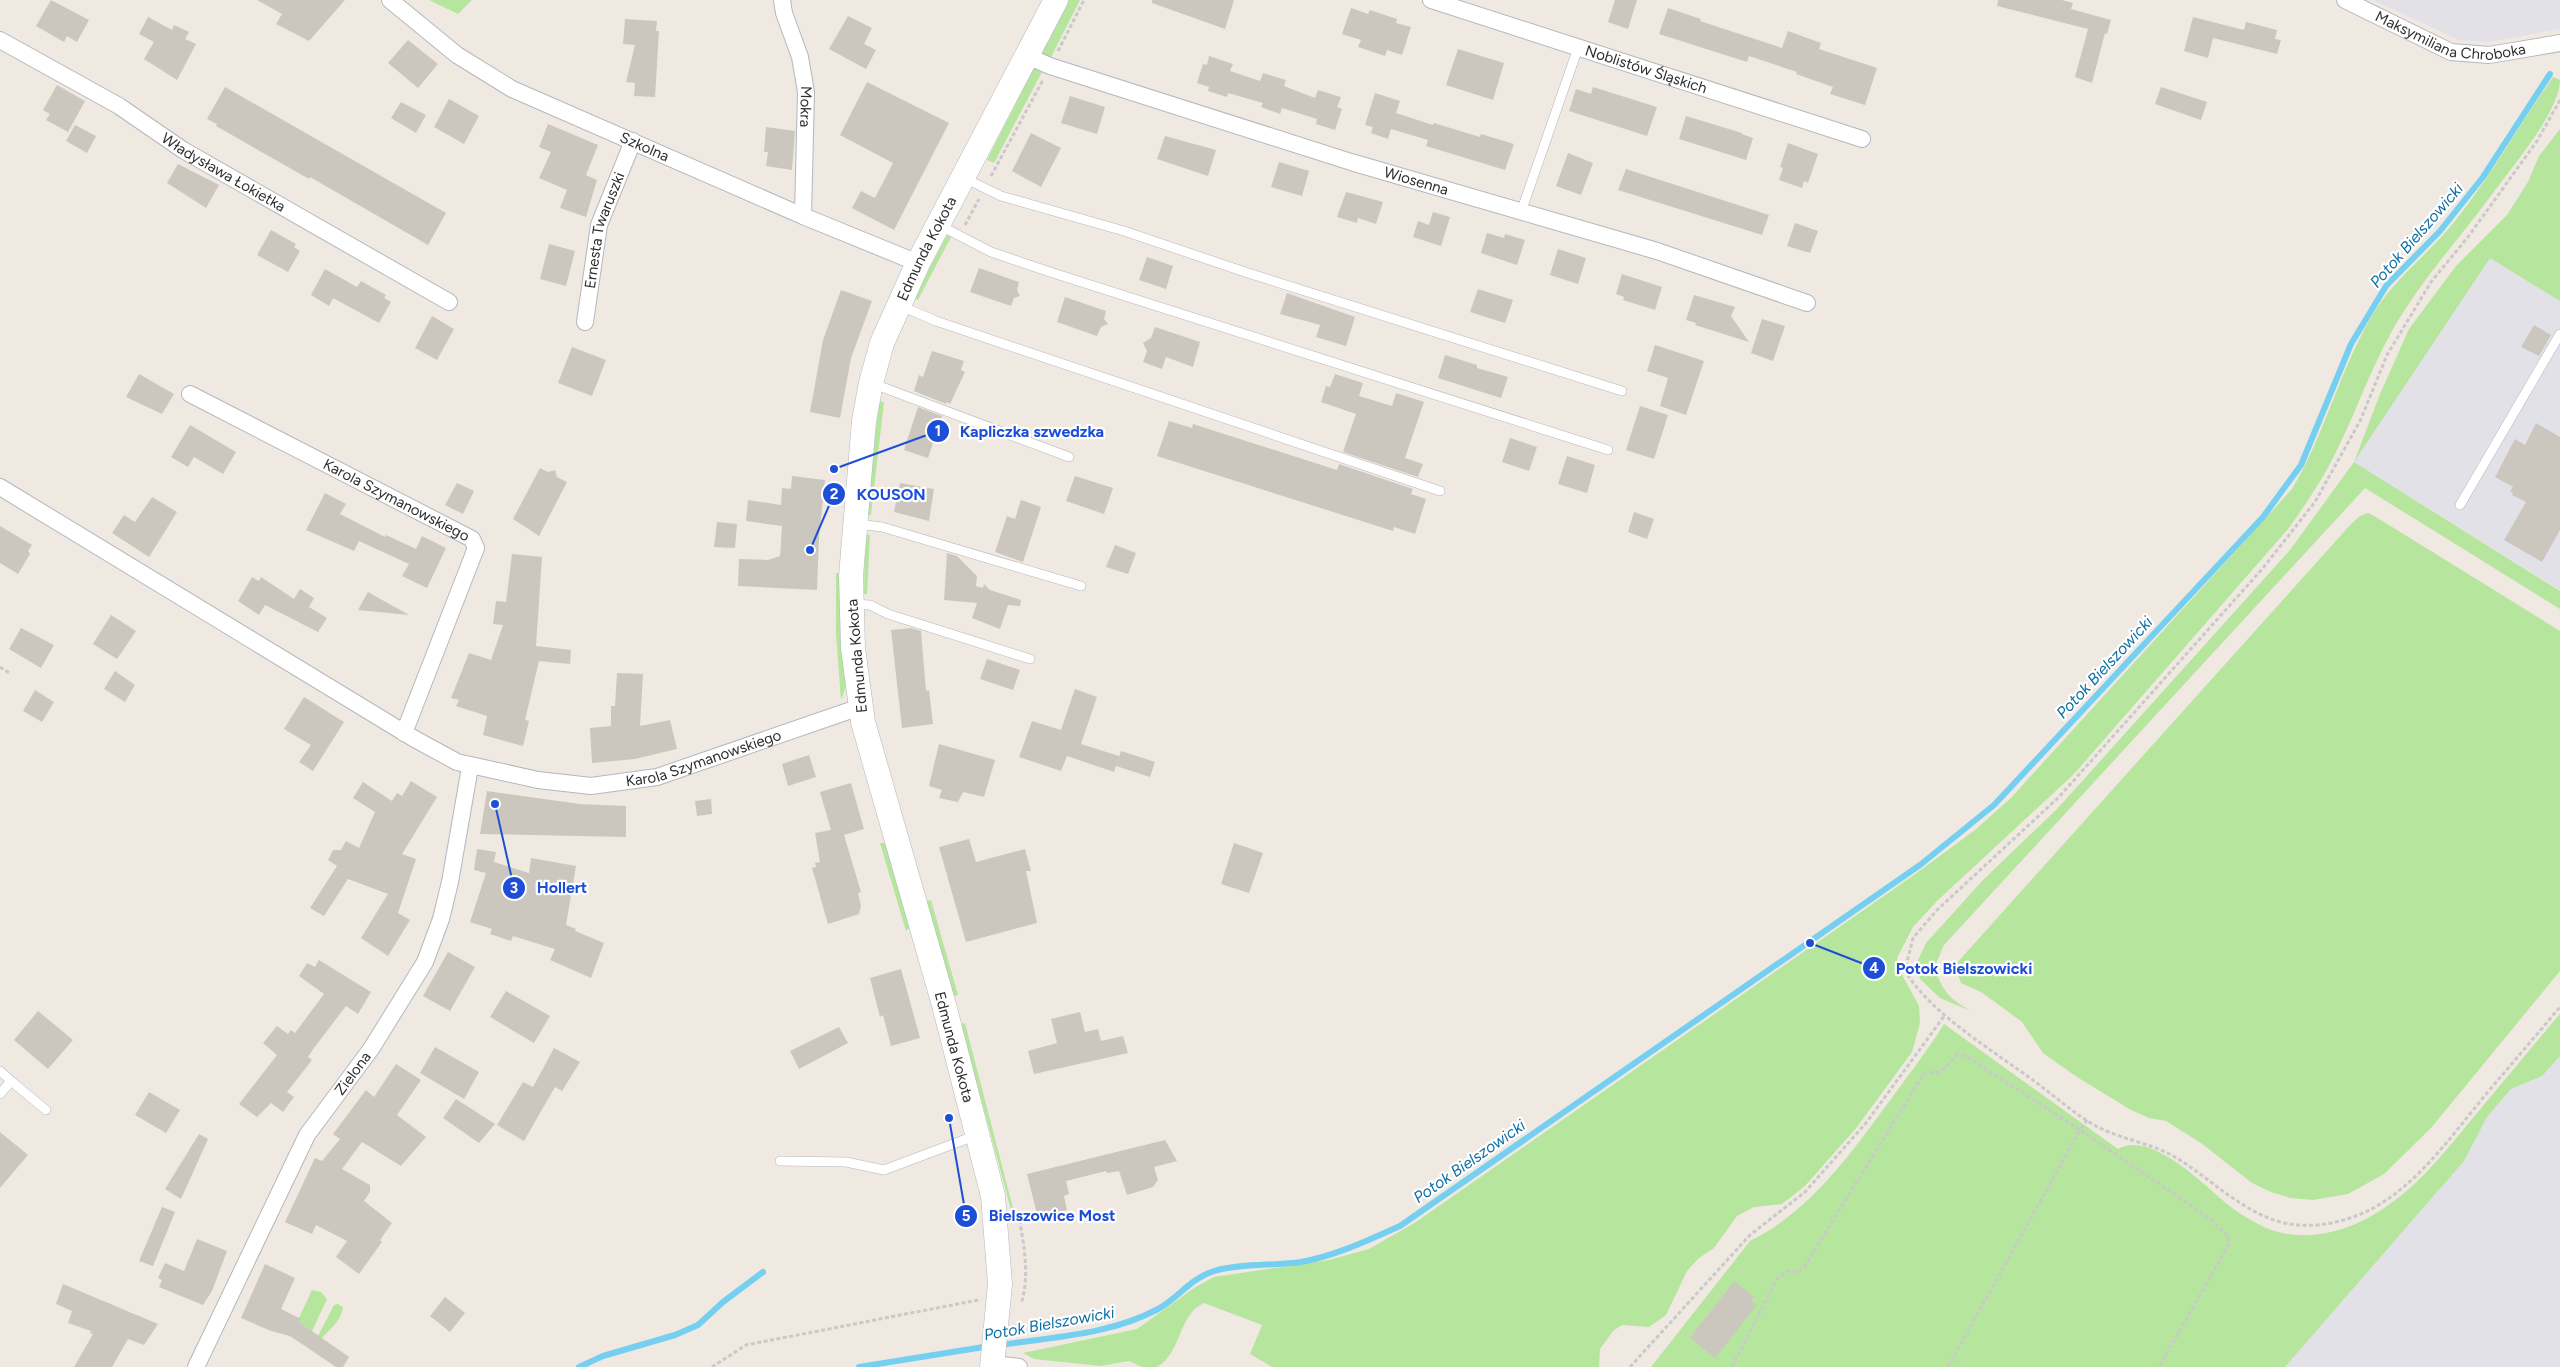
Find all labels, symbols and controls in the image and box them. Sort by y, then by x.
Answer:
street label: Maksymiliana Chroboka [2372,7,2527,65]
street label: Noblistów Śląskich [1583,41,1709,97]
street label: Mokra [796,86,815,127]
street label: Szkolna [617,128,672,165]
street label: Władysława Łokietka [158,129,289,216]
street label: Wiosenna [1382,163,1451,199]
street label: Ernesta Twaruszki [581,169,628,290]
water label: Potok Bielszowicki [2366,179,2467,291]
street label: Edmunda Kokota [893,193,960,304]
callout: Kapliczka szwedzka [925,416,1115,447]
text: 1 [935,422,941,440]
text: Kapliczka szwedzka [960,422,1104,441]
street label: Karola Szymanowskiego [320,455,473,545]
callout: KOUSON [822,478,936,509]
text: 2 [830,485,839,503]
text: KOUSON [856,485,926,504]
street label: Edmunda Kokota [843,598,871,714]
water label: Potok Bielszowicki [2052,612,2157,722]
street label: Karola Szymanowskiego [625,726,784,790]
callout: Hollert [502,872,597,903]
text: Hollert [537,878,587,897]
text: 3 [510,879,518,897]
callout: Potok Bielszowicki [1861,952,2043,983]
text: 4 [1869,959,1879,977]
text: Potok Bielszowicki [1896,959,2032,978]
street label: Edmunda Kokota [931,990,977,1104]
street label: Zielona [331,1048,375,1099]
water label: Potok Bielszowicki [1410,1116,1529,1207]
callout: Bielszowice Most [954,1200,1125,1231]
text: Bielszowice Most [989,1206,1115,1225]
text: 5 [962,1207,971,1225]
water label: Potok Bielszowicki [982,1303,1116,1344]

